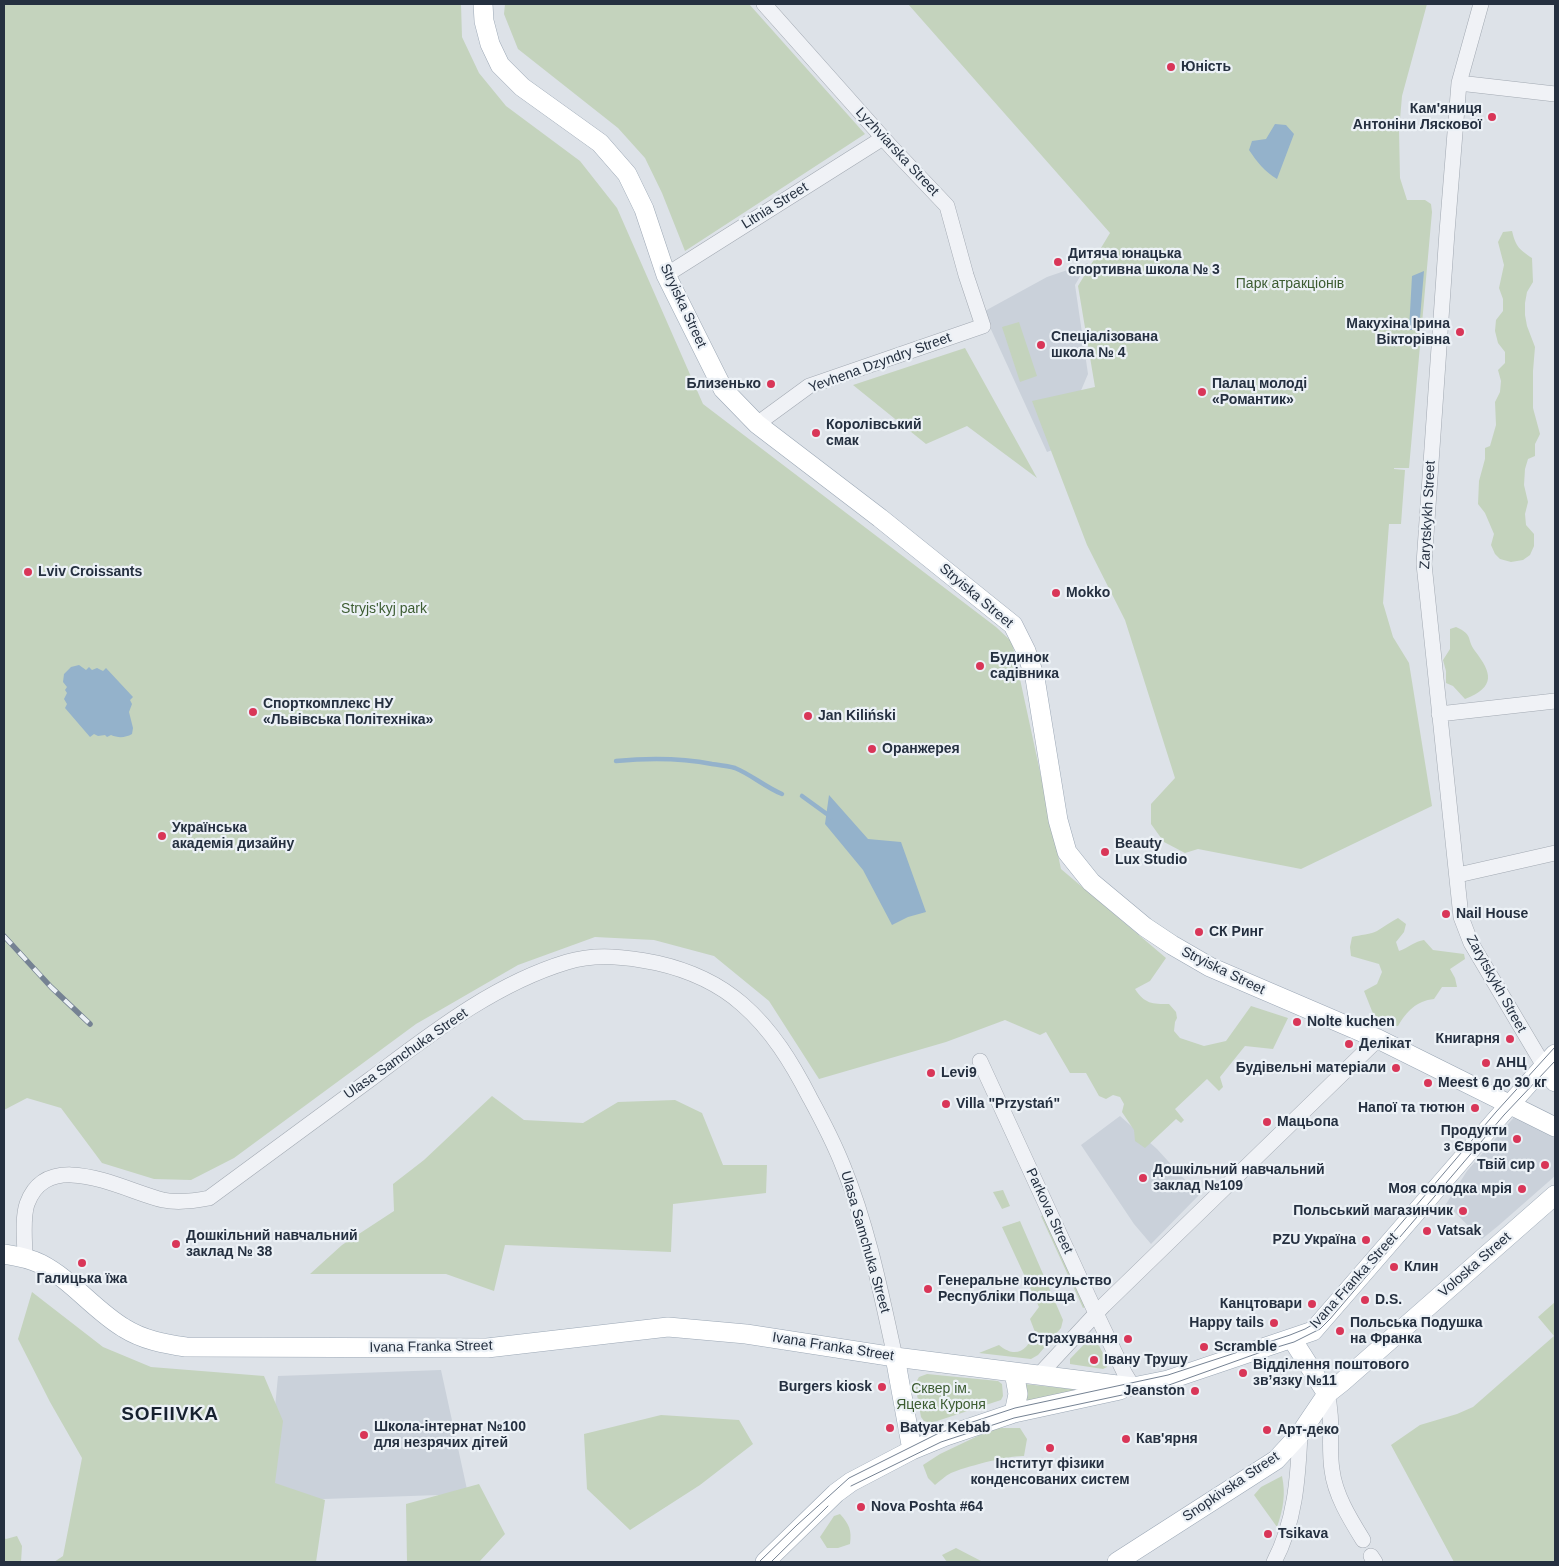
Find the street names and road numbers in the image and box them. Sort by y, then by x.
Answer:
street label: Lyzhviarska Street [852,104,942,200]
street label: Litnia Street [739,179,811,233]
street label: Stryiska Street [656,261,710,351]
street label: Yevhena Dzyndry Street [806,329,954,397]
street label: Zarytskykh Street [1417,460,1439,570]
street label: Stryiska Street [936,560,1016,632]
street label: Zarytskykh Street [1462,932,1530,1036]
street label: Stryiska Street [1178,943,1268,999]
street label: Ulasa Samchuka Street [341,1005,471,1103]
street label: Parkova Street [1022,1165,1076,1257]
street label: Ulasa Samchuka Street [837,1169,893,1315]
street label: Voloska Street [1435,1229,1515,1301]
street label: Ivana Franka Street [1307,1230,1401,1332]
street label: Ivana Franka Street [771,1329,895,1365]
street label: Ivana Franka Street [369,1338,493,1356]
street label: Snopkivska Street [1180,1448,1282,1526]

